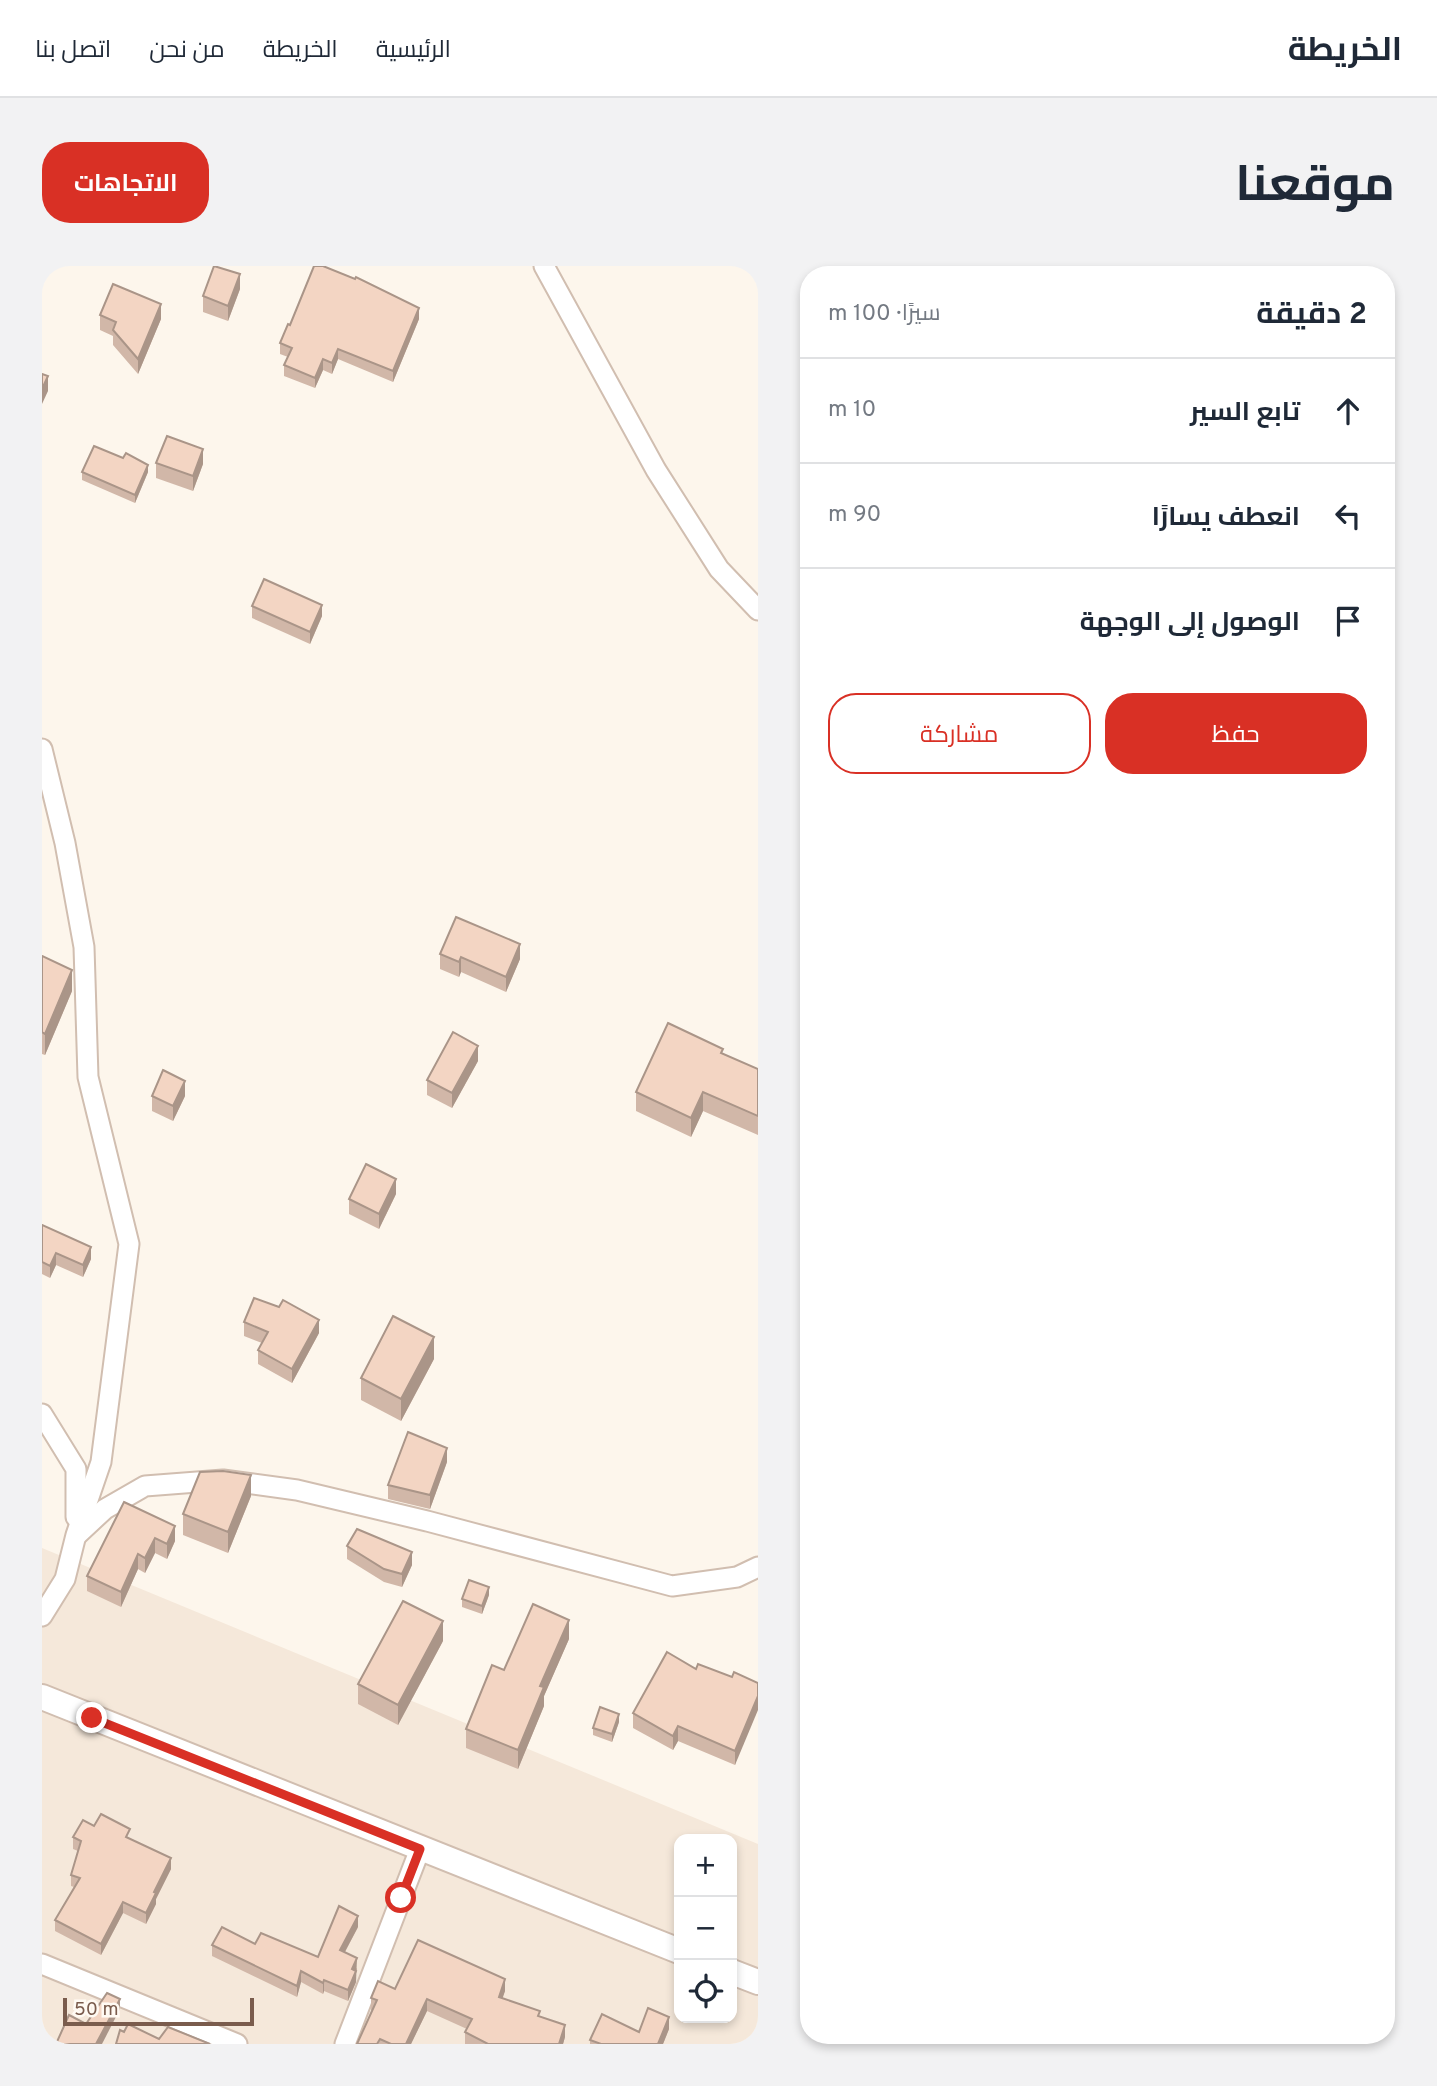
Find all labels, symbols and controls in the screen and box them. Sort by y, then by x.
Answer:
text: الخريطة [1288,31,1402,73]
text: اتصل بنا [35,36,111,66]
text: من نحن [149,36,225,66]
text: الخريطة [263,36,338,66]
text: الرئيسية [376,36,451,66]
button: الاتجاهات [42,142,209,223]
text: موقعنا [1235,157,1395,219]
text: 2 دقيقة [1256,297,1367,334]
text: سيرًا · 100 m [828,300,941,329]
icon: ahead [1329,392,1367,430]
text: 10 m [828,396,876,425]
text: تابع السير [1190,397,1300,430]
icon: left [1329,497,1367,535]
text: 90 m [828,501,881,530]
text: انعطف يسارًا [1152,502,1300,535]
icon: arrive [1329,602,1367,640]
text: الوصول إلى الوجهة [1080,607,1300,640]
button: مشاركة [828,693,1091,774]
button: حفظ [1105,693,1367,774]
route end [76,1702,107,1733]
map controls [674,1834,737,2023]
button: + [674,1834,737,1897]
route start [385,1882,416,1913]
button: − [674,1897,737,1960]
button: locate [674,1960,737,2023]
scale bar [63,1995,254,2027]
text: 50 m [74,1998,119,2022]

